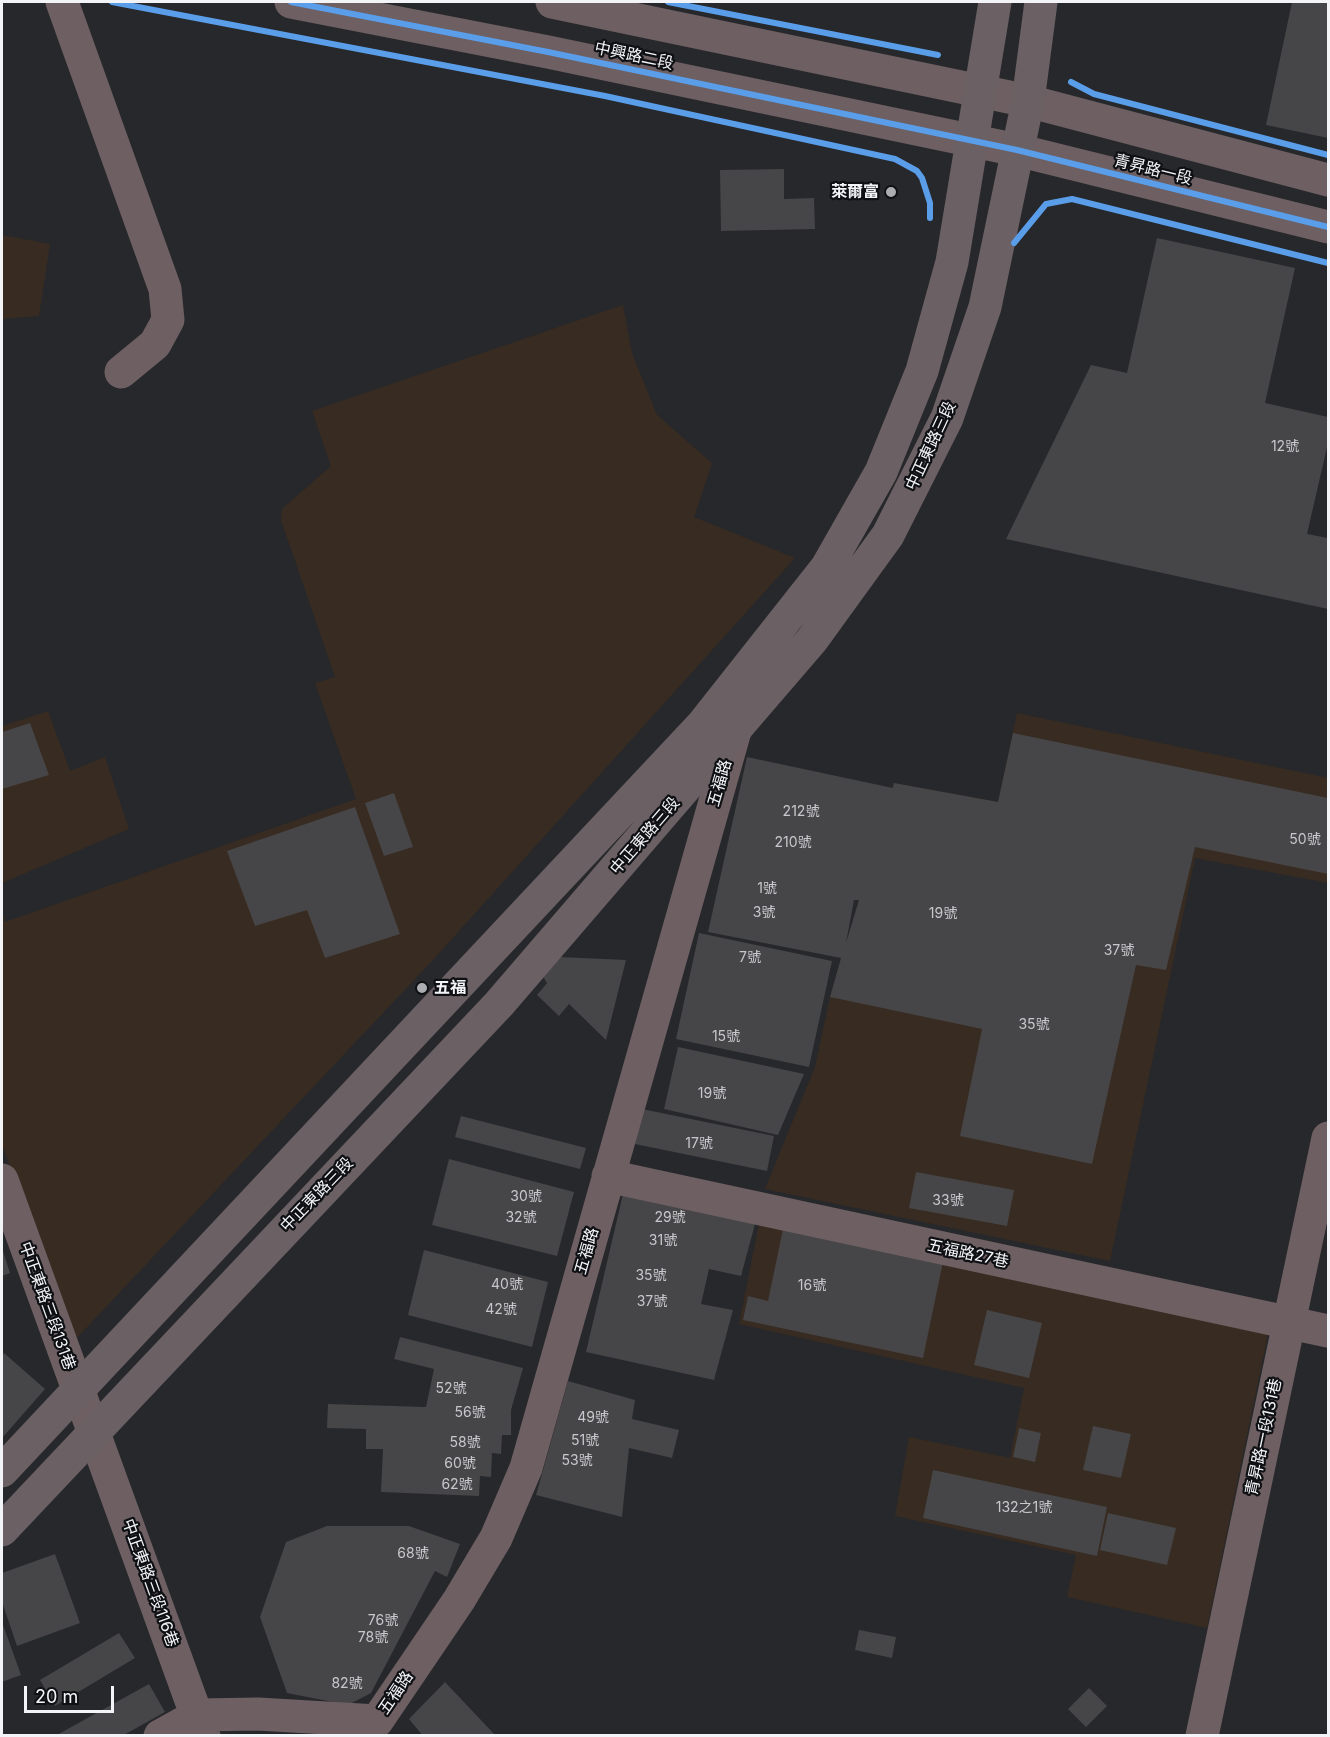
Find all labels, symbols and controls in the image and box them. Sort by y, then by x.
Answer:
street label: 中興路二段 [593,38,675,74]
street label: 青昇路一段 [1112,151,1194,189]
place label: 萊爾富 [831,182,879,202]
marker: 萊爾富 [884,185,898,199]
street label: 中正東路三段 [902,398,960,494]
house number: 12號 [1271,439,1299,455]
street label: 五福路 [704,757,736,809]
street label: 中正東路三段 [606,793,684,879]
house number: 212號 [783,804,819,820]
house number: 50號 [1289,832,1321,848]
house number: 210號 [774,835,812,851]
house number: 1號 [757,881,777,897]
house number: 3號 [753,905,775,921]
house number: 19號 [929,906,957,922]
house number: 37號 [1104,943,1134,959]
house number: 7號 [739,950,761,966]
place label: 五福 [434,978,466,998]
marker: 五福 [415,981,429,995]
house number: 35號 [1018,1017,1050,1033]
house number: 15號 [712,1029,740,1045]
house number: 19號 [698,1086,726,1102]
house number: 17號 [685,1136,713,1152]
street label: 中正東路三段 [277,1154,357,1236]
house number: 30號 [510,1189,542,1205]
house number: 33號 [932,1193,964,1209]
house number: 32號 [505,1210,537,1226]
house number: 29號 [654,1210,686,1226]
street label: 五福路 [571,1225,603,1277]
house number: 31號 [649,1233,677,1249]
street label: 五福路27巷 [926,1236,1010,1272]
street label: 中正東路三段131巷 [15,1239,79,1373]
house number: 35號 [635,1268,667,1284]
house number: 40號 [491,1277,523,1293]
house number: 16號 [798,1278,826,1294]
house number: 37號 [637,1294,667,1310]
house number: 42號 [485,1302,517,1318]
street label: 青昇路一段131巷 [1242,1377,1286,1497]
house number: 52號 [435,1381,467,1397]
house number: 56號 [454,1405,486,1421]
house number: 49號 [577,1410,609,1426]
house number: 51號 [571,1433,599,1449]
house number: 58號 [449,1435,481,1451]
house number: 53號 [561,1453,593,1469]
house number: 60號 [444,1456,476,1472]
house number: 62號 [441,1477,473,1493]
house number: 132之1號 [996,1500,1052,1516]
street label: 中正東路三段116巷 [118,1516,182,1650]
house number: 68號 [397,1546,429,1562]
house number: 76號 [368,1613,398,1629]
house number: 78號 [358,1630,388,1646]
street label: 五福路 [375,1668,417,1718]
scale bar [27,1674,117,1712]
house number: 82號 [331,1676,363,1692]
text: 20 m [35,1686,78,1707]

